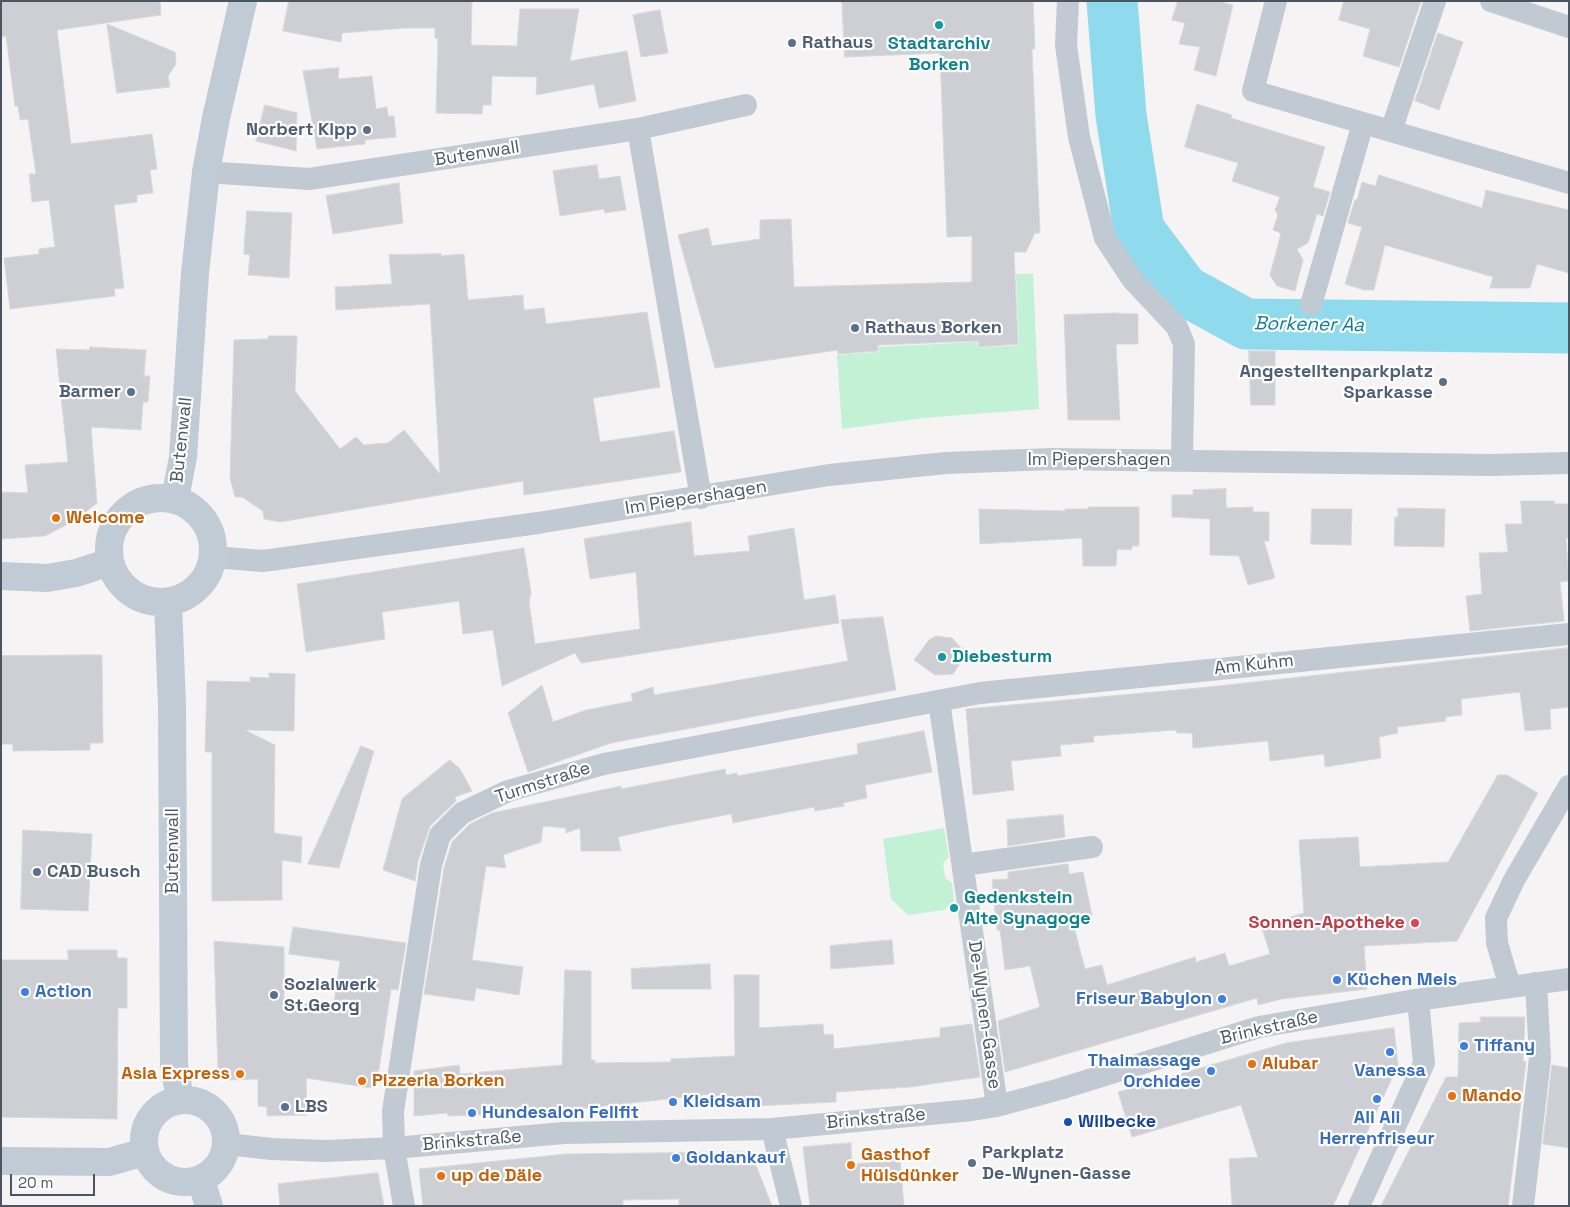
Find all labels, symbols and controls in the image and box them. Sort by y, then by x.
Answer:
marker: Stadtarchiv Borken [933,19,945,31]
place label: Rathaus [802,32,873,54]
place label: Stadtarchiv Borken [888,33,990,76]
marker: Rathaus [786,37,798,49]
place label: Norbert Kipp [246,119,357,141]
marker: Norbert Kipp [361,124,373,136]
street label: Butenwall [433,137,521,171]
water label: Borkener Aa [1254,313,1364,337]
place label: Rathaus Borken [865,317,1002,339]
marker: Rathaus Borken [849,322,861,334]
place label: Angestelltenparkplatz Sparkasse [1239,361,1433,404]
marker: Angestelltenparkplatz Sparkasse [1437,376,1449,388]
place label: Barmer [59,381,121,403]
marker: Barmer [125,386,137,398]
street label: Butenwall [167,396,197,484]
street label: Im Piepershagen [1027,449,1171,471]
street label: Im Piepershagen [624,476,768,520]
place label: Welcome [66,507,145,529]
marker: Welcome [50,512,62,524]
place label: Diebesturm [952,646,1052,668]
street label: Am Kuhm [1213,650,1295,680]
marker: Diebesturm [936,651,948,663]
street label: Turmstraße [493,757,593,809]
street label: Butenwall [162,808,184,894]
place label: CAD Busch [47,861,141,883]
marker: CAD Busch [31,866,43,878]
place label: Gedenkstein Alte Synagoge [964,887,1091,930]
marker: Gedenkstein Alte Synagoge [948,902,960,914]
place label: Sonnen-Apotheke [1248,912,1405,934]
marker: Sonnen-Apotheke [1409,917,1421,929]
street label: De-Wynen-Gasse [963,939,1005,1091]
place label: Küchen Meis [1347,969,1457,991]
place label: Sozialwerk St.Georg [284,974,377,1016]
marker: Küchen Meis [1331,974,1343,986]
place label: Action [35,981,92,1003]
marker: Action [19,986,31,998]
place label: Friseur Babylon [1076,988,1212,1010]
marker: Sozialwerk St.Georg [268,989,280,1001]
marker: Friseur Babylon [1216,993,1228,1005]
street label: Brinkstraße [1218,1006,1320,1050]
place label: Tiffany [1474,1035,1535,1057]
marker: Tiffany [1458,1040,1470,1052]
marker: Vanessa [1384,1046,1396,1058]
place label: Thaimassage Orchidee [1088,1050,1201,1092]
place label: Alubar [1262,1053,1318,1075]
marker: Alubar [1246,1058,1258,1070]
place label: Vanessa [1354,1060,1426,1082]
place label: Asia Express [121,1063,230,1085]
marker: Thaimassage Orchidee [1205,1065,1217,1077]
marker: Asia Express [234,1068,246,1080]
place label: Pizzeria Borken [372,1070,505,1092]
marker: Pizzeria Borken [356,1075,368,1087]
place label: Mando [1462,1085,1522,1107]
marker: Mando [1446,1090,1458,1102]
place label: Kleidsam [683,1091,761,1113]
marker: Ali Ali Herrenfriseur [1371,1093,1383,1105]
place label: LBS [295,1096,328,1118]
marker: Kleidsam [667,1096,679,1108]
marker: LBS [279,1101,291,1113]
place label: Hundesalon Fellfit [482,1102,639,1124]
street label: Brinkstraße [825,1104,927,1134]
marker: Hundesalon Fellfit [466,1107,478,1119]
place label: Ali Ali Herrenfriseur [1319,1107,1435,1150]
place label: Wilbecke [1078,1111,1156,1133]
marker: Wilbecke [1062,1116,1074,1128]
street label: Brinkstraße [421,1126,523,1156]
place label: Parkplatz De-Wynen-Gasse [982,1142,1131,1184]
place label: Gasthof Hülsdünker [861,1144,959,1186]
place label: Goldankauf [686,1147,786,1169]
marker: Goldankauf [670,1152,682,1164]
marker: Parkplatz De-Wynen-Gasse [966,1157,978,1169]
marker: Gasthof Hülsdünker [845,1159,857,1171]
scale bar [12,1164,98,1196]
place label: up de Däle [451,1165,542,1187]
marker: up de Däle [435,1170,447,1182]
text: 20 m [18,1173,53,1192]

